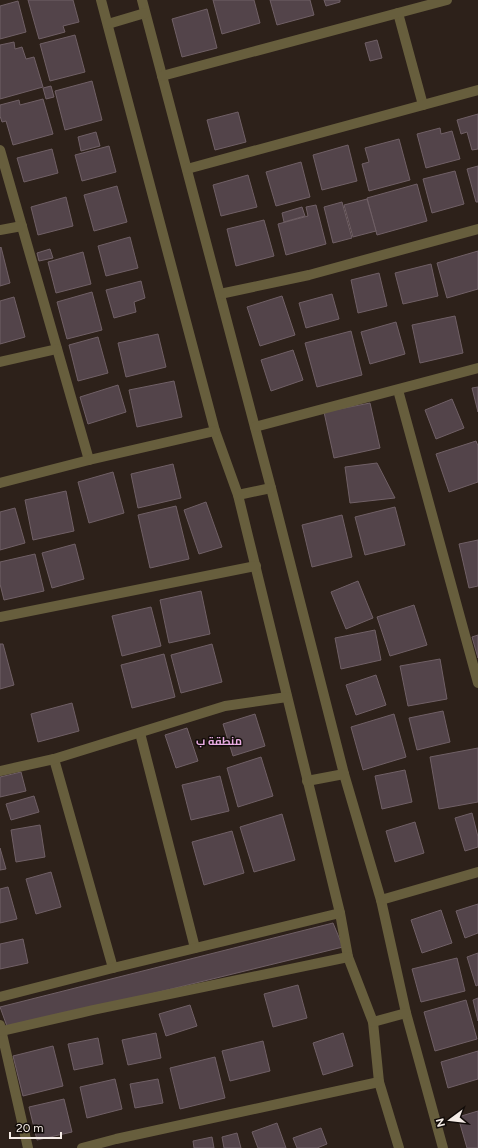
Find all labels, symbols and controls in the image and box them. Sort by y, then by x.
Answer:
district label: منطقة ب [196,735,242,748]
north arrow [430,1100,470,1140]
scale bar [10,1114,61,1140]
text: N [433,1117,448,1128]
text: 20 m [16,1121,44,1135]

